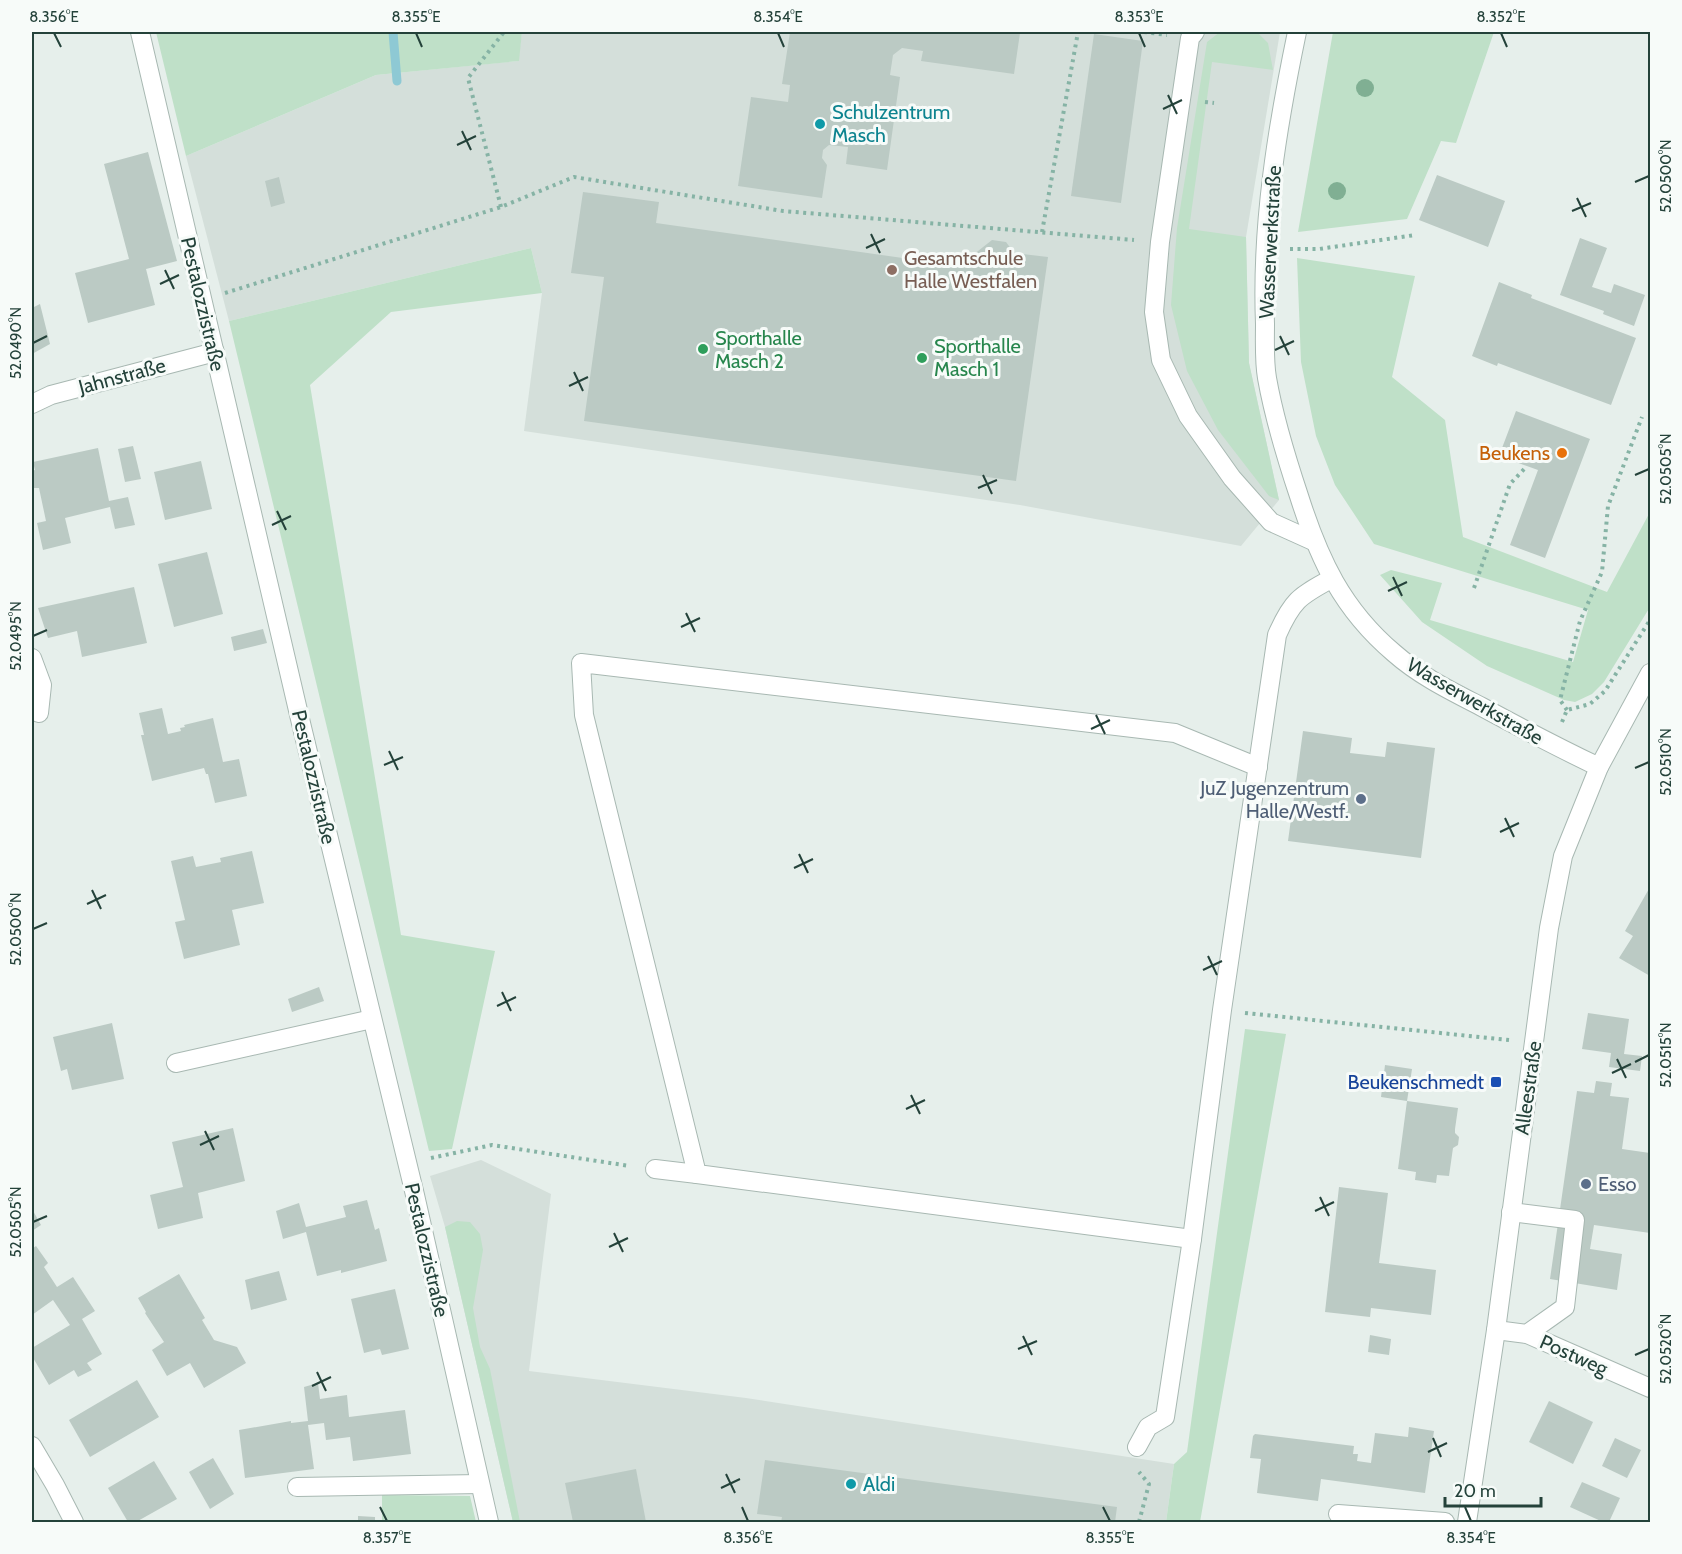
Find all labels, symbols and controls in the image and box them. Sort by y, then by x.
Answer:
text: 8.356°E [29,8,79,26]
text: 8.355°E [391,8,441,26]
text: 8.354°E [753,8,803,26]
text: 8.353°E [1114,8,1164,26]
text: 8.352°E [1477,8,1525,26]
place label: Schulzentrum Masch [832,100,950,147]
marker: Schulzentrum Masch [813,117,827,131]
text: 52.0500°N [1657,139,1675,213]
street label: Wasserwerkstraße [1254,165,1286,319]
street label: Pestalozzistraße [176,235,230,373]
place label: Gesamtschule Halle Westfalen [904,246,1037,293]
marker: Gesamtschule Halle Westfalen [885,263,899,277]
text: 52.0490°N [7,307,25,379]
place label: Sporthalle Masch 2 [715,326,802,373]
place label: Sporthalle Masch 1 [934,334,1021,381]
marker: Sporthalle Masch 2 [696,342,710,356]
marker: Sporthalle Masch 1 [915,351,929,365]
street label: Jahnstraße [75,353,168,399]
text: 52.0505°N [1657,434,1675,504]
place label: Beukens [1479,441,1550,465]
marker: Beukens [1555,446,1569,460]
text: 52.0495°N [7,601,25,671]
street label: Wasserwerkstraße [1403,652,1547,750]
street label: Pestalozzistraße [287,708,341,846]
text: 52.0510°N [1657,728,1675,796]
place label: JuZ Jugenzentrum Halle/Westf. [1199,776,1349,823]
marker: JuZ Jugenzentrum Halle/Westf. [1354,792,1368,806]
text: 52.0500°N [7,892,25,966]
text: 52.0515°N [1657,1022,1675,1088]
street label: Alleestraße [1510,1040,1546,1136]
place label: Beukenschmedt [1348,1070,1484,1094]
marker: Beukenschmedt [1489,1075,1503,1089]
place label: Esso [1598,1172,1637,1196]
marker: Esso [1579,1177,1593,1191]
street label: Pestalozzistraße [400,1181,454,1319]
text: 52.0505°N [7,1187,25,1257]
text: 52.0520°N [1657,1314,1675,1384]
street label: Postweg [1536,1329,1613,1381]
scale bar [1445,1470,1541,1508]
place label: Aldi [863,1472,895,1496]
marker: Aldi [844,1477,858,1491]
text: 20 m [1454,1480,1496,1502]
text: 8.357°E [363,1529,411,1547]
text: 8.356°E [723,1529,773,1547]
text: 8.355°E [1085,1529,1135,1547]
text: 8.354°E [1446,1529,1496,1547]

